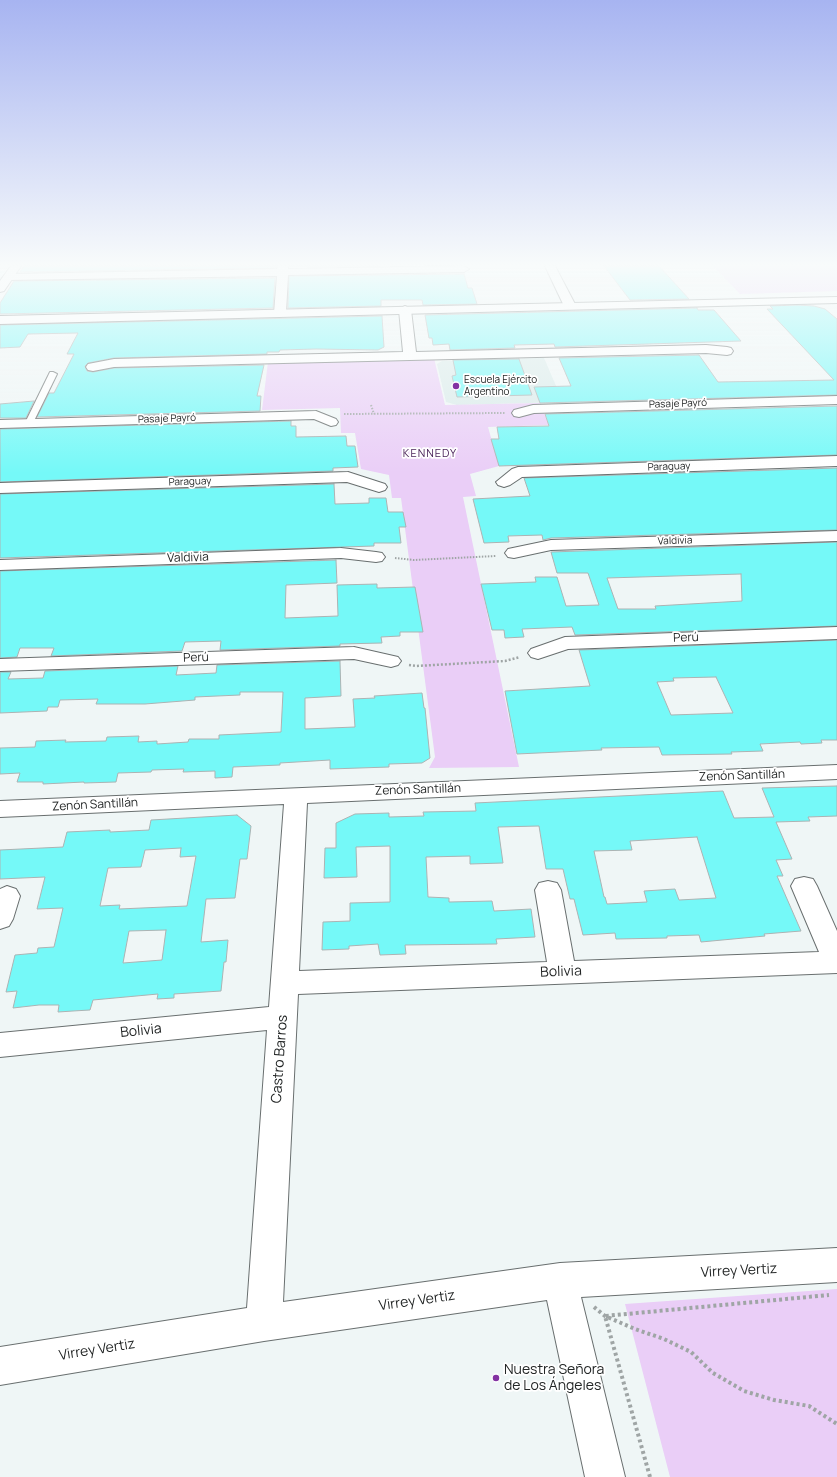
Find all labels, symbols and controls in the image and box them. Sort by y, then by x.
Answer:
place label: Escuela Ejército Argentino [464,374,537,398]
marker: Escuela Ejército Argentino [451,381,461,391]
street label: Pasaje Payró [649,397,707,411]
street label: Pasaje Payró [138,412,196,426]
district label: KENNEDY [403,447,457,461]
street label: Paraguay [647,460,691,474]
street label: Paraguay [168,475,212,489]
street label: Valdivia [657,534,693,548]
street label: Valdivia [167,550,209,566]
street label: Perú [673,630,699,646]
street label: Perú [183,650,209,666]
street label: Zenón Santillán [699,767,785,785]
street label: Zenón Santillán [375,781,461,799]
street label: Zenón Santillán [52,796,138,814]
street label: Bolivia [540,963,582,981]
street label: Castro Barros [269,1014,291,1104]
street label: Bolivia [119,1020,163,1042]
street label: Virrey Vertiz [700,1261,778,1281]
street label: Virrey Vertiz [378,1287,456,1315]
street label: Virrey Vertiz [58,1336,136,1364]
place label: Nuestra Señora de Los Ángeles [504,1362,604,1394]
marker: Nuestra Señora de Los Ángeles [491,1373,501,1383]

